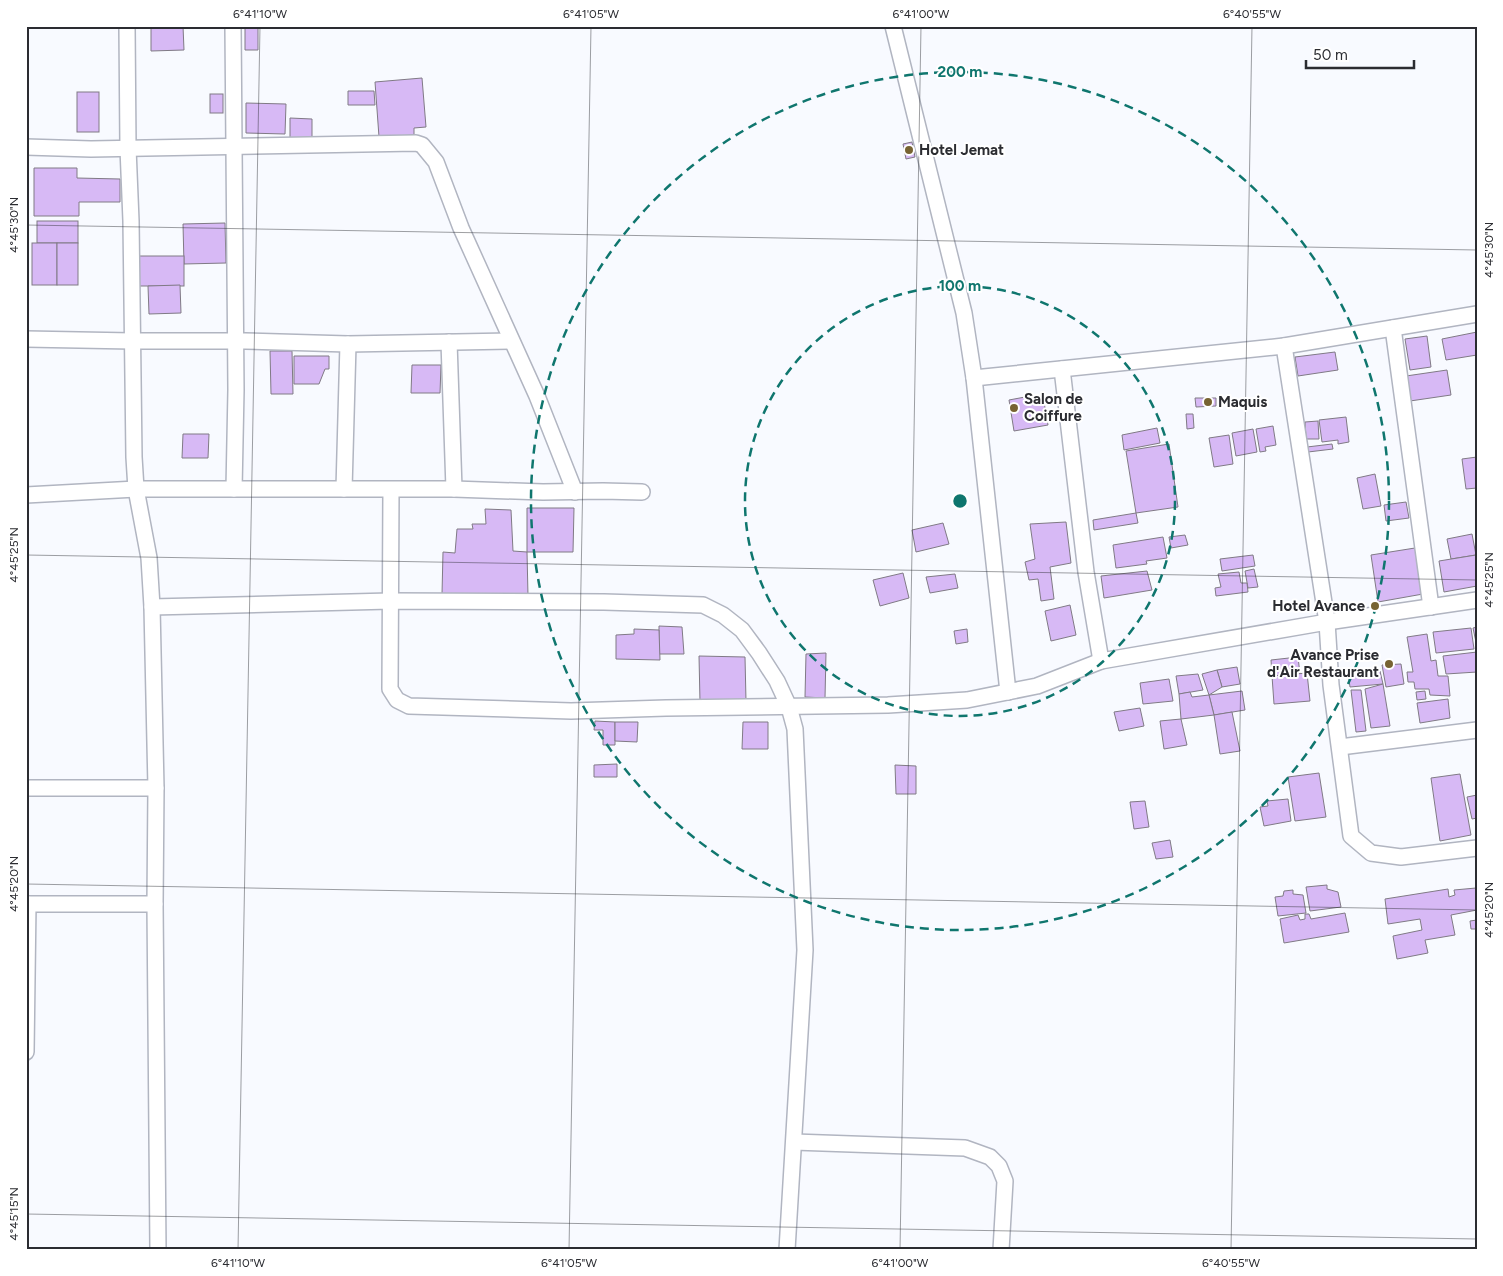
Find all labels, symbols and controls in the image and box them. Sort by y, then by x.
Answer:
text: 6°41'10"W [233,7,287,21]
text: 6°41'05"W [563,7,619,21]
text: 6°41'00"W [893,7,950,21]
text: 6°40'55"W [1223,7,1281,21]
scale bar [1306,38,1413,70]
text: 50 m [1313,46,1348,64]
text: 200 m [938,63,982,81]
place label: Hotel Jemat [919,141,1004,159]
marker: Hotel Jemat [903,144,915,156]
text: 4°45'30"N [7,197,21,253]
text: 4°45'30"N [1482,222,1496,278]
text: 100 m [939,277,981,295]
place label: Salon de Coiffure [1024,390,1084,425]
place label: Maquis [1218,393,1267,411]
marker: Maquis [1202,396,1214,408]
marker: Salon de Coiffure [1008,402,1020,414]
centre of rings [951,492,969,510]
text: 4°45'25"N [7,527,21,583]
text: 4°45'25"N [1482,552,1496,608]
place label: Hotel Avance [1272,597,1366,615]
marker: Hotel Avance [1369,600,1381,612]
place label: Avance Prise d'Air Restaurant [1267,646,1380,681]
marker: Avance Prise d'Air Restaurant [1383,658,1395,670]
text: 4°45'20"N [7,856,21,912]
text: 4°45'20"N [1482,882,1496,938]
text: 4°45'15"N [7,1187,21,1241]
text: 6°41'10"W [211,1256,265,1270]
text: 6°41'05"W [541,1256,597,1270]
text: 6°41'00"W [872,1256,929,1270]
text: 6°40'55"W [1202,1256,1260,1270]

